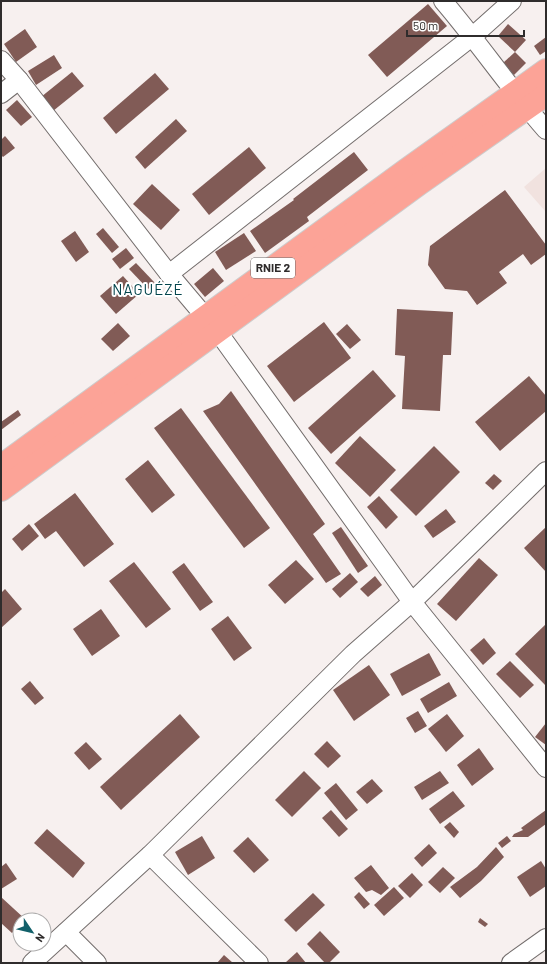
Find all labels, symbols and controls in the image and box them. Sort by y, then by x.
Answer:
scale bar [407,12,524,38]
text: 50 m [413,18,438,32]
road number: RNIE 2 [251,258,295,278]
district label: NAGUÉZÉ [112,280,184,298]
north arrow [12,912,52,952]
text: N [33,931,48,945]

